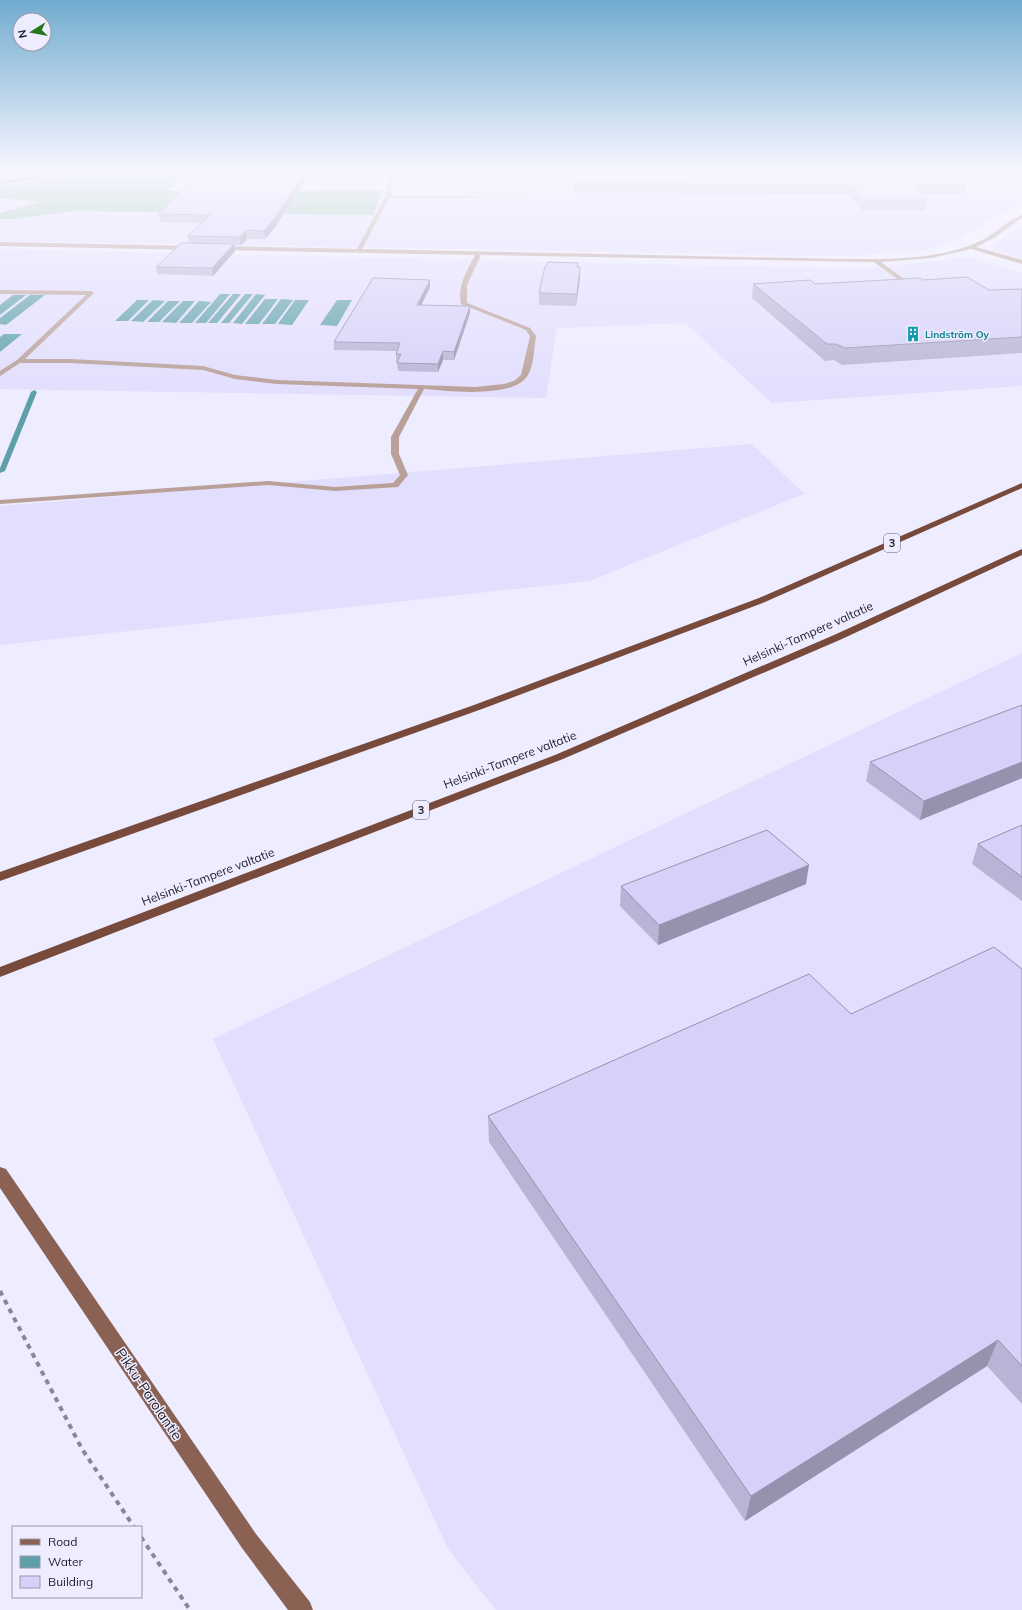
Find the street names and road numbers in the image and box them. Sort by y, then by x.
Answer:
road number: 3 [884,534,900,552]
street label: Helsinki-Tampere valtatie [740,598,875,669]
street label: Helsinki-Tampere valtatie [441,727,578,792]
road number: 3 [413,801,429,819]
street label: Helsinki-Tampere valtatie [139,844,276,909]
street label: Pikku-Parolantie [112,1345,186,1443]

